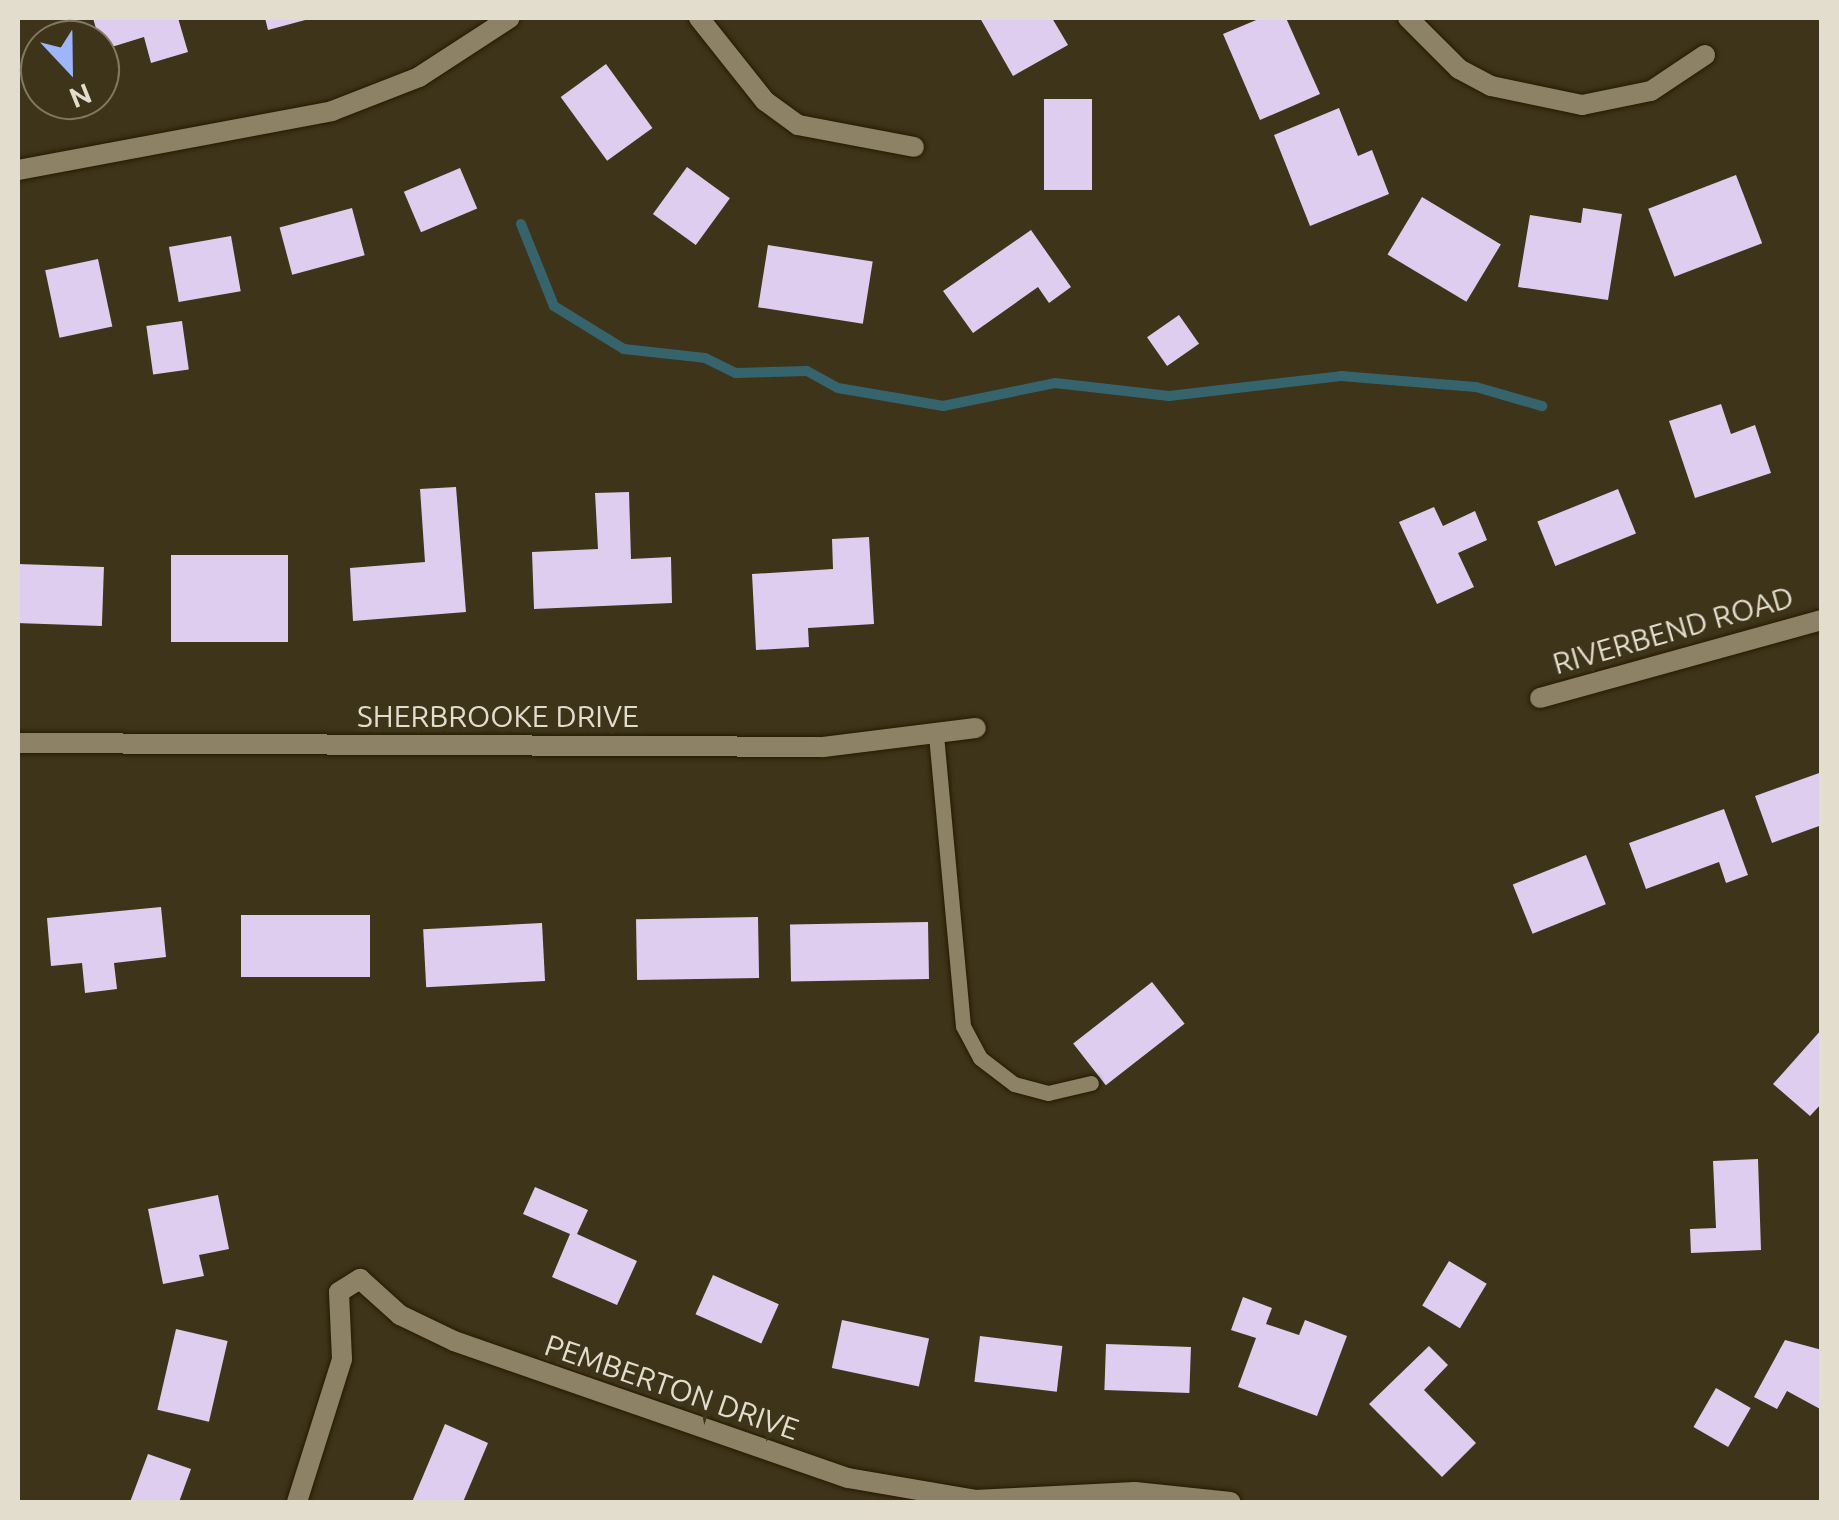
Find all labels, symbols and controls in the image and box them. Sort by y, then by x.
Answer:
north arrow [20,20,120,120]
text: N [65,78,96,115]
street label: RIVERBEND ROAD [1549,578,1797,682]
street label: SHERBROOKE DRIVE [357,698,639,734]
street label: PEMBERTON DRIVE [540,1327,804,1447]

